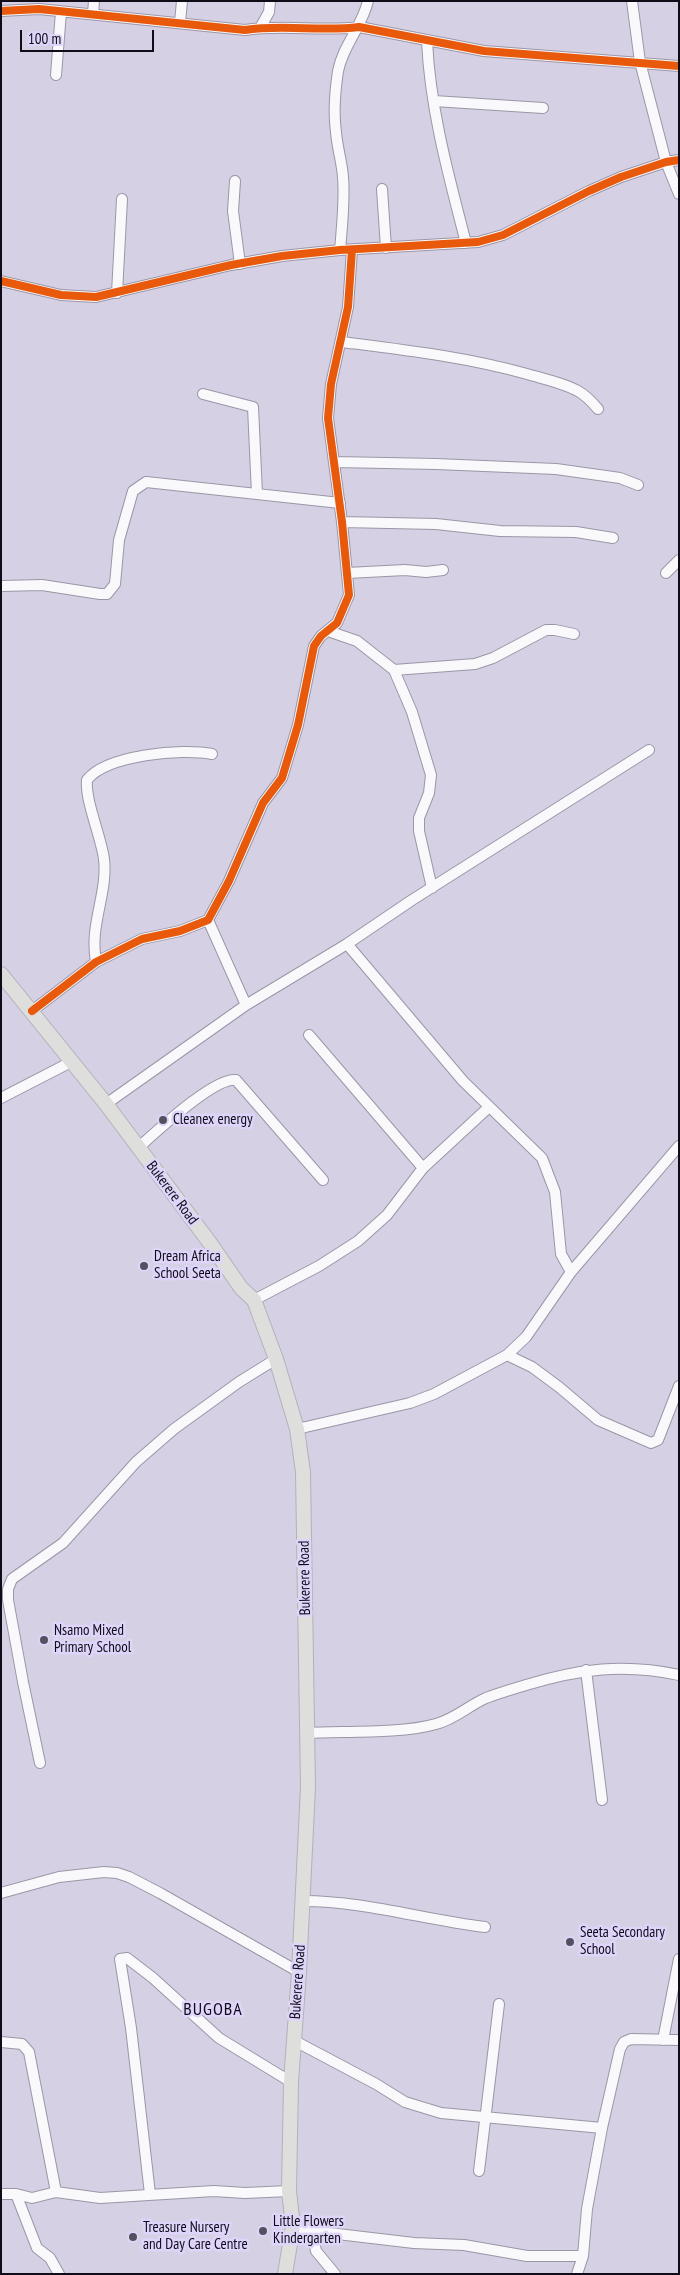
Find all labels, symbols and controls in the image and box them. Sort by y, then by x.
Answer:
scale bar [22,20,156,52]
text: 100 m [28,29,61,48]
place label: Cleanex energy [173,1111,253,1129]
marker: Cleanex energy [157,1114,169,1126]
street label: Bukerere Road [142,1158,202,1228]
place label: Dream Africa School Seeta [154,1248,221,1283]
marker: Dream Africa School Seeta [138,1260,150,1272]
street label: Bukerere Road [295,1540,315,1616]
place label: Nsamo Mixed Primary School [54,1622,131,1657]
marker: Nsamo Mixed Primary School [38,1634,50,1646]
place label: Seeta Secondary School [580,1924,665,1959]
marker: Seeta Secondary School [564,1936,576,1948]
street label: Bukerere Road [286,1944,310,2020]
district label: BUGOBA [182,1999,244,2021]
place label: Little Flowers Kindergarten [273,2213,344,2248]
place label: Treasure Nursery and Day Care Centre [143,2219,248,2254]
marker: Little Flowers Kindergarten [257,2225,269,2237]
marker: Treasure Nursery and Day Care Centre [127,2231,139,2243]

